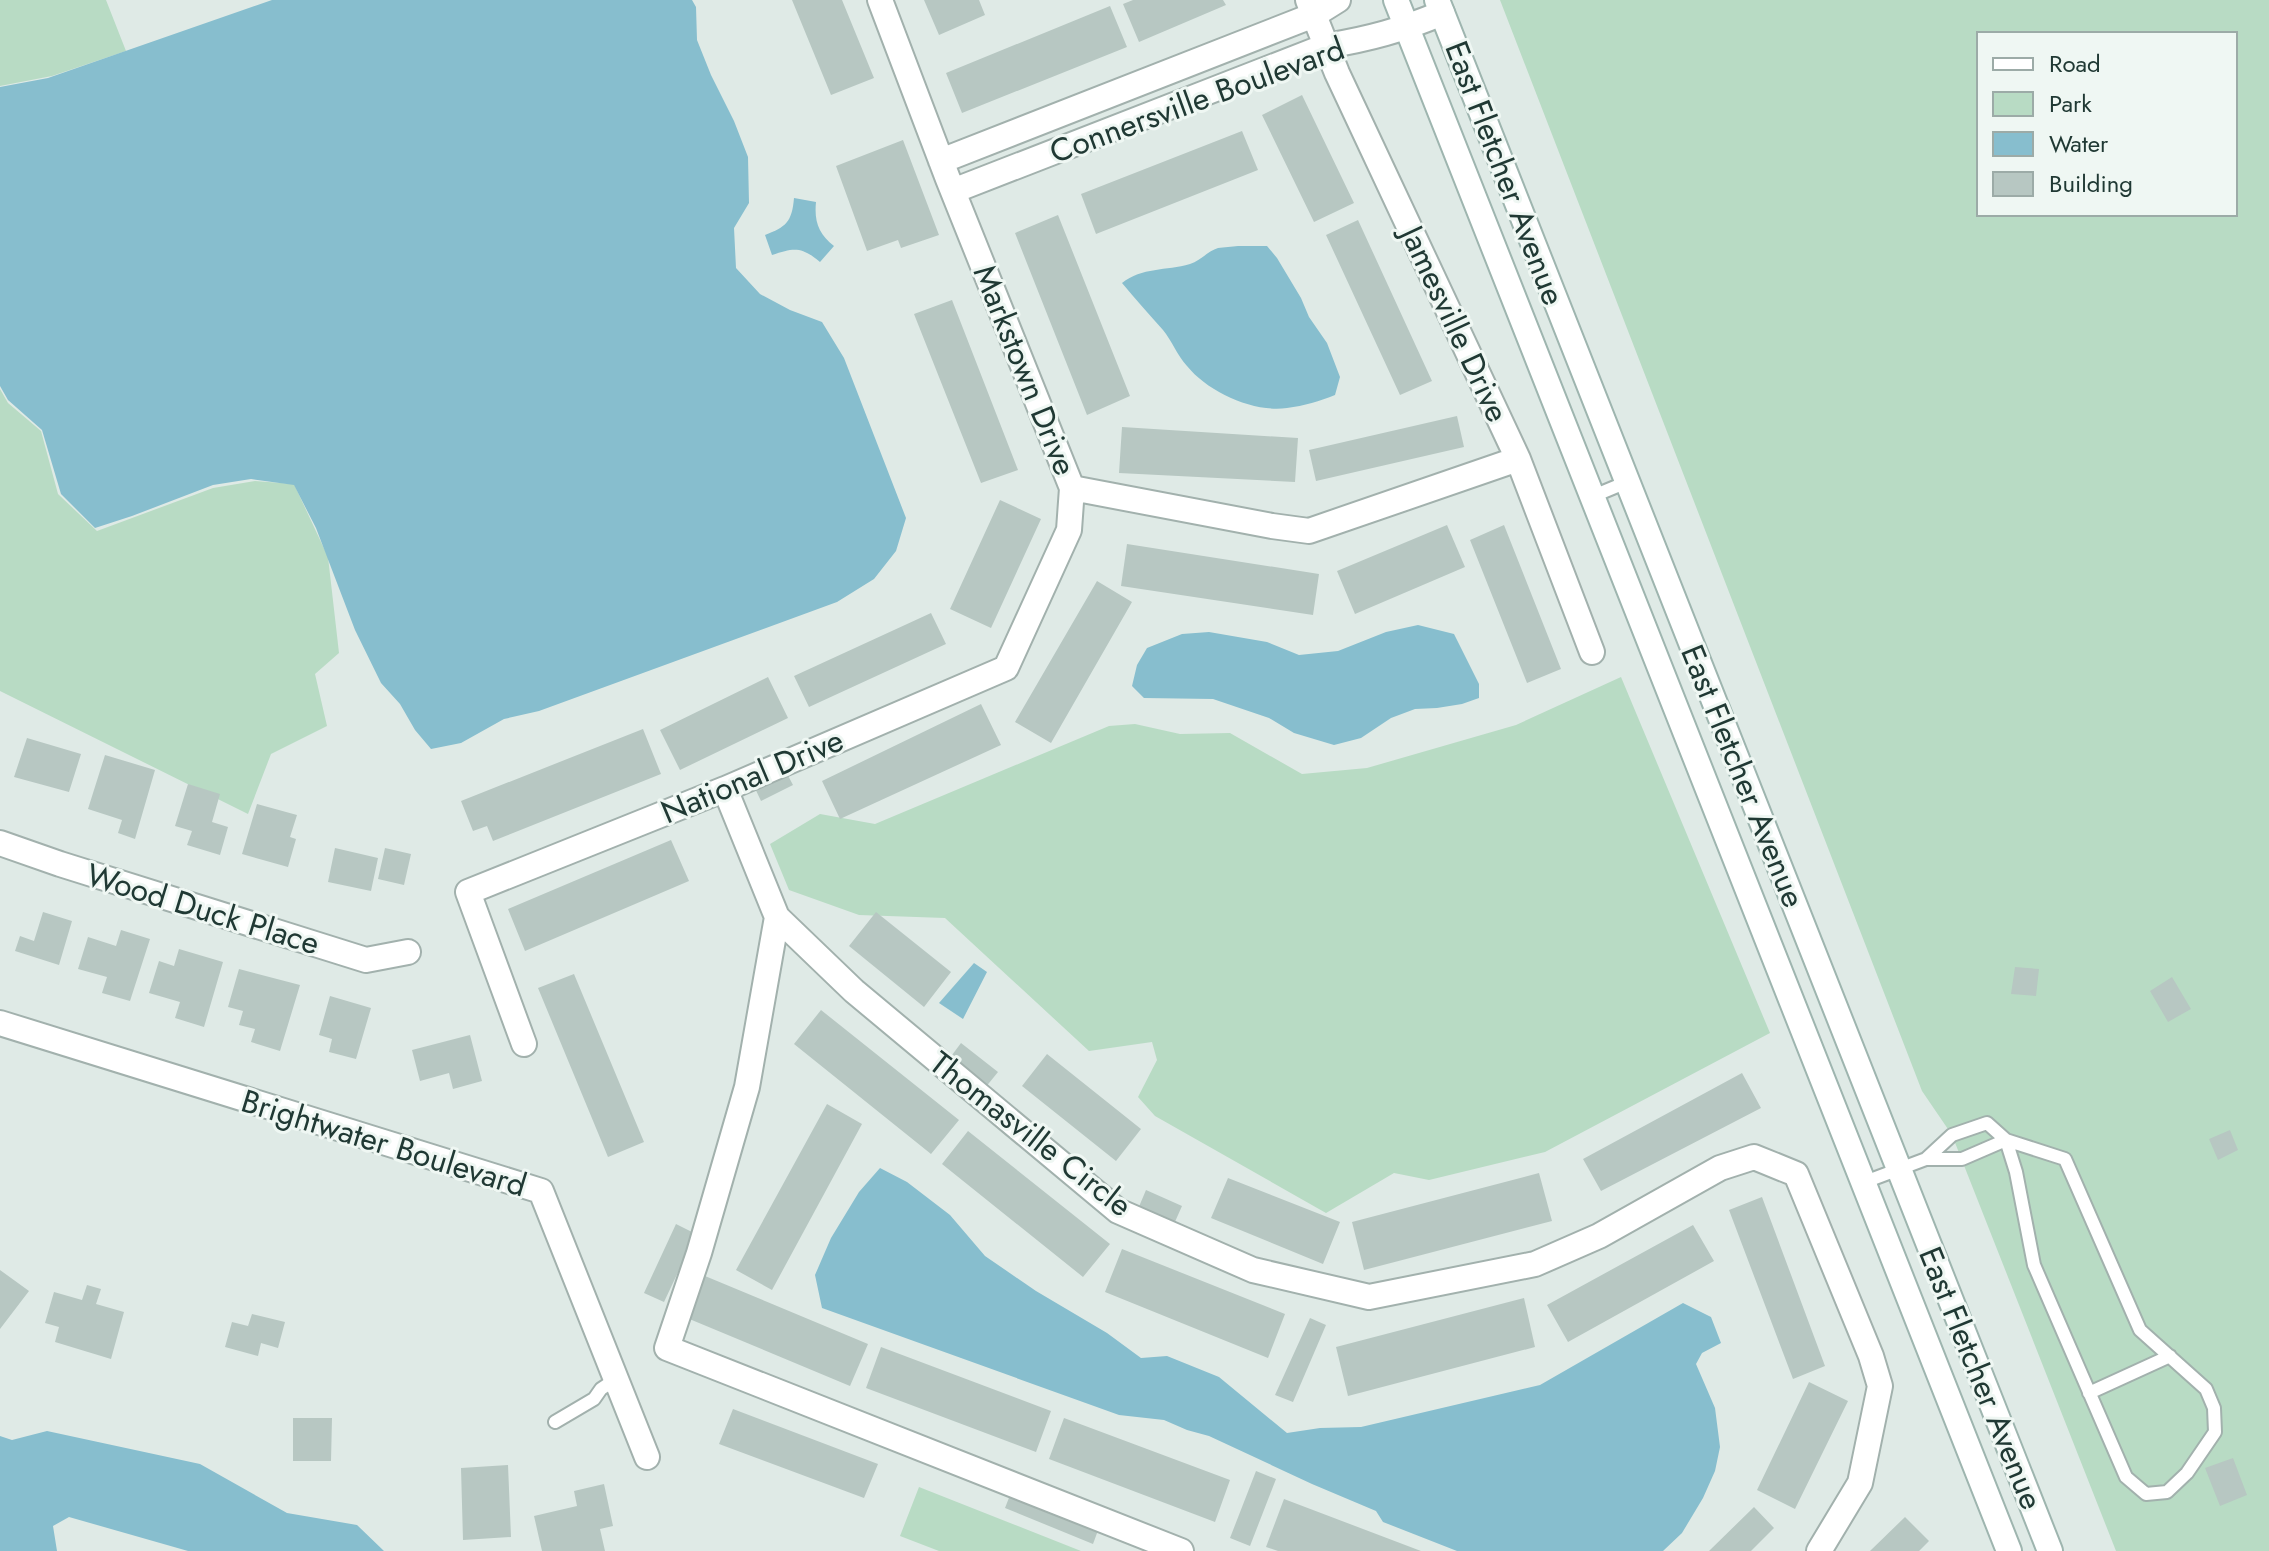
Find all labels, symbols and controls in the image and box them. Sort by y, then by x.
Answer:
street label: Connersville Boulevard [1043,25,1351,175]
legend [1977,32,2237,216]
street label: East Fletcher Avenue [1433,34,1577,312]
text: Road [2049,46,2101,81]
text: Park [2049,86,2092,121]
text: Water [2049,126,2109,161]
text: Building [2049,166,2133,201]
street label: Jamesville Drive [1388,215,1521,430]
street label: Markstown Drive [962,258,1088,482]
street label: East Fletcher Avenue [1669,638,1817,914]
street label: National Drive [654,717,850,835]
street label: Wood Duck Place [81,852,325,966]
street label: Thomasville Circle [920,1040,1142,1228]
street label: Brightwater Boulevard [236,1078,532,1208]
street label: East Fletcher Avenue [1907,1240,2055,1516]

